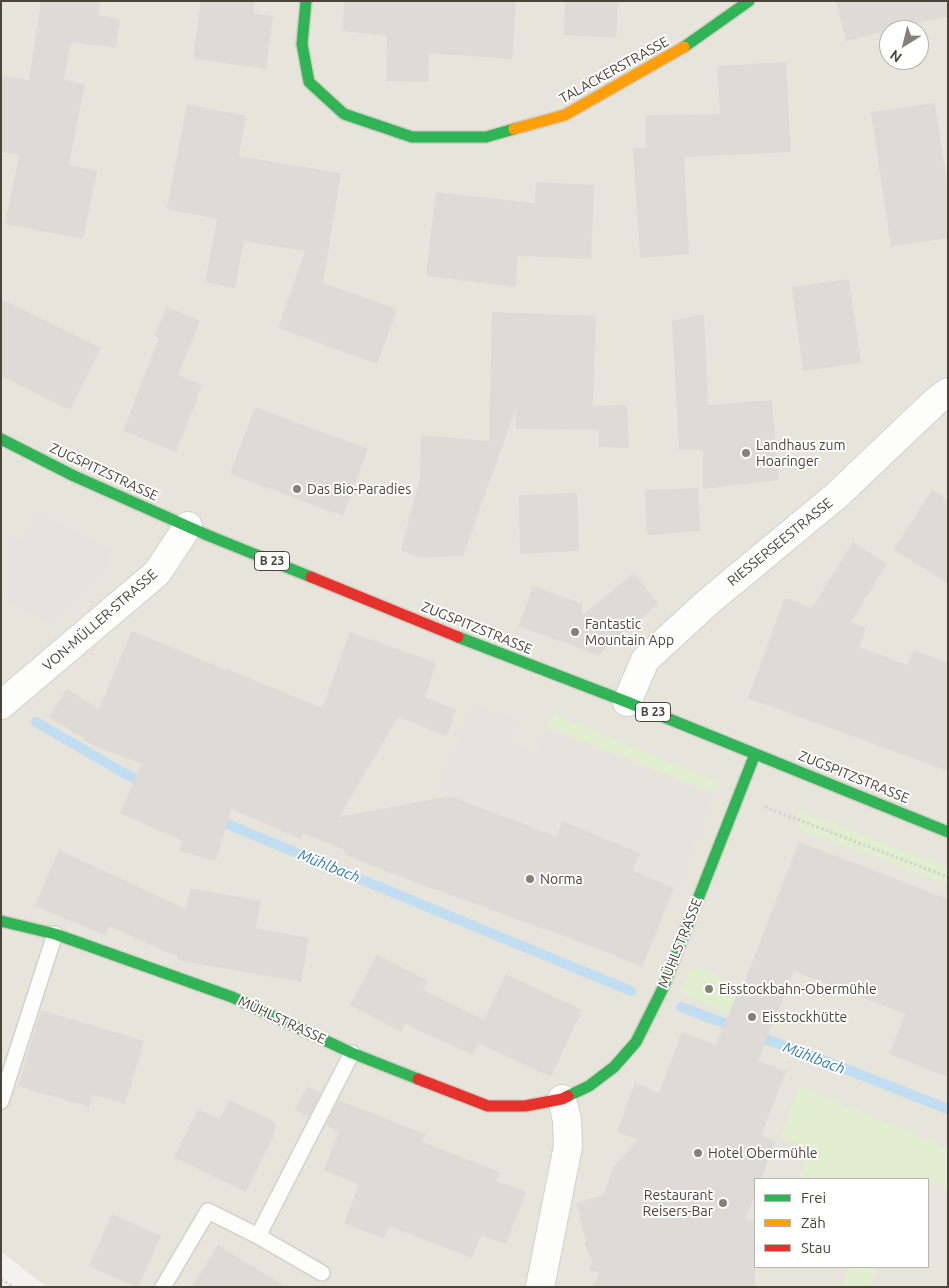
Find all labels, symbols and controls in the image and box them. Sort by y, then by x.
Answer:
north arrow [879,20,929,70]
street label: TALACKERSTRASSE [556,33,672,107]
text: N [887,47,905,66]
place label: Landhaus zum Hoaringer [756,437,846,470]
street label: ZUGSPITZSTRASSE [47,439,161,505]
marker: Landhaus zum Hoaringer [740,447,752,459]
place label: Das Bio-Paradies [307,481,411,497]
marker: Das Bio-Paradies [291,483,303,495]
street label: RIESSERSEESTRASSE [724,494,836,590]
road number: B 23 [254,552,290,570]
street label: VON-MÜLLER-STRASSE [39,566,161,674]
street label: ZUGSPITZSTRASSE [419,598,535,658]
place label: Fantastic Mountain App [585,616,674,648]
marker: Fantastic Mountain App [569,626,581,638]
road number: B 23 [636,702,670,722]
street label: ZUGSPITZSTRASSE [796,747,912,807]
water label: Mühlbach [296,845,362,887]
place label: Norma [540,871,583,887]
marker: Norma [524,873,536,885]
street label: MÜHLSTRASSE [654,896,706,990]
place label: Eisstockbahn-Obermühle [719,981,877,997]
marker: Eisstockbahn-Obermühle [703,983,715,995]
street label: MÜHLSTRASSE [235,992,329,1048]
place label: Eisstockhütte [762,1009,847,1025]
marker: Eisstockhütte [746,1011,758,1023]
water label: Mühlbach [780,1038,848,1078]
place label: Hotel Obermühle [708,1145,818,1161]
marker: Hotel Obermühle [692,1147,704,1159]
legend [754,1178,929,1268]
place label: Restaurant Reisers-Bar [643,1187,713,1220]
text: Frei [801,1189,826,1206]
marker: Restaurant Reisers-Bar [717,1197,729,1209]
text: Zäh [801,1214,826,1231]
text: Stau [801,1239,831,1256]

